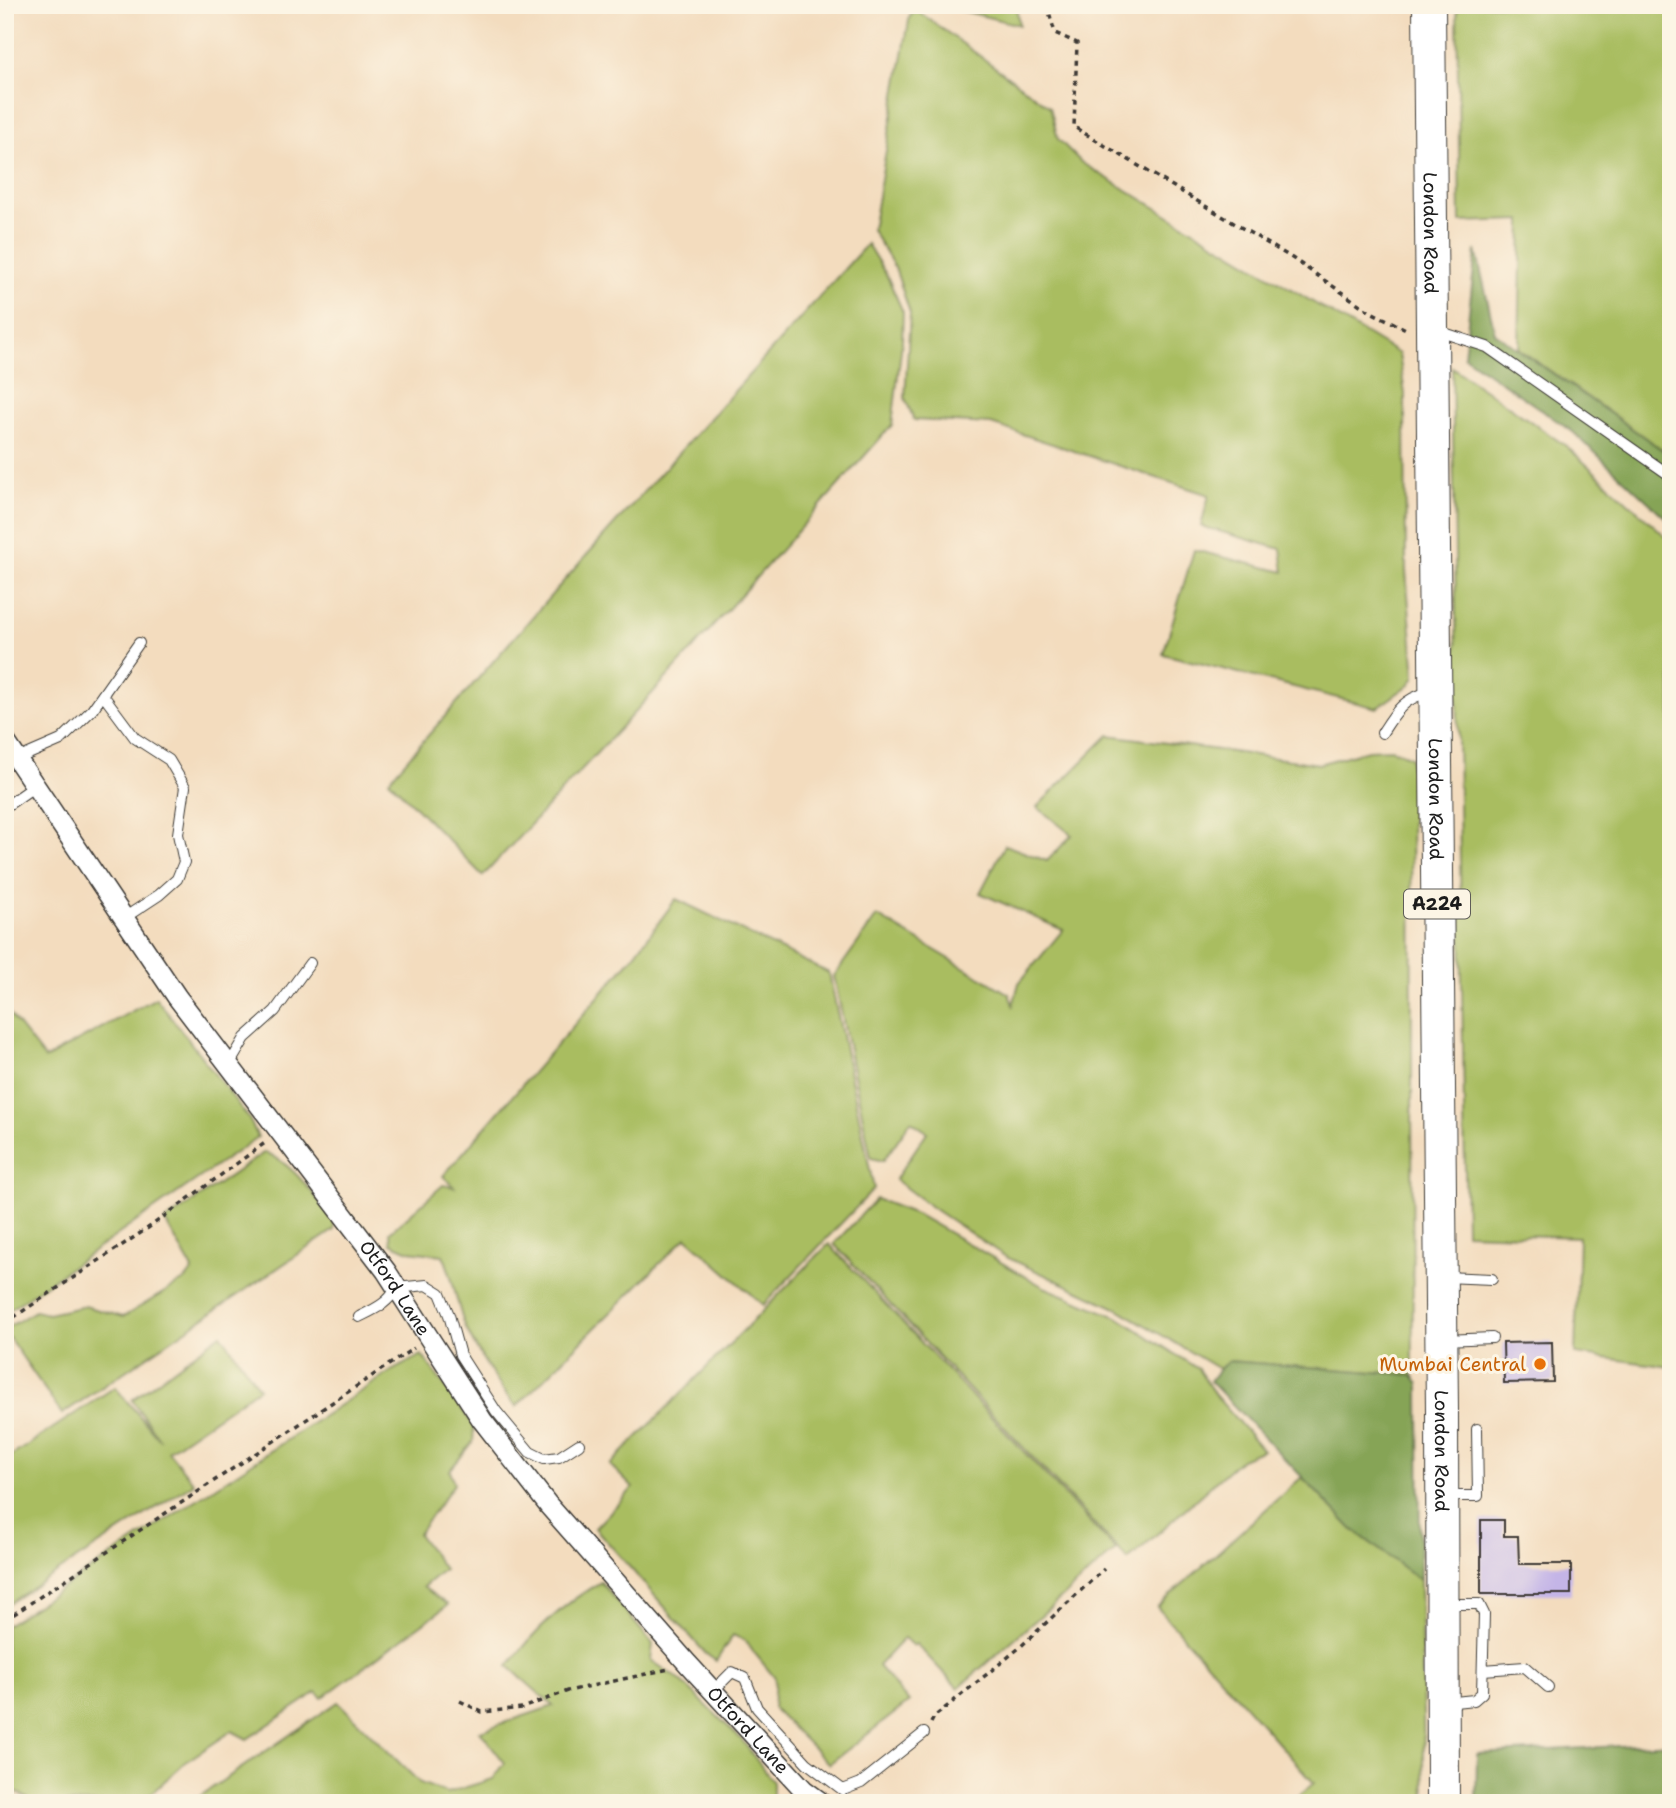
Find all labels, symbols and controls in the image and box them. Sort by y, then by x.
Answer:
street label: London Road [1418,172,1444,294]
street label: London Road [1423,738,1449,860]
road number: A224 [1404,890,1470,918]
street label: Otford Lane [354,1235,437,1340]
place label: Mumbai Central [1379,1352,1526,1377]
marker: Mumbai Central [1532,1356,1548,1372]
street label: London Road [1429,1390,1455,1512]
street label: Otford Lane [702,1681,795,1779]

